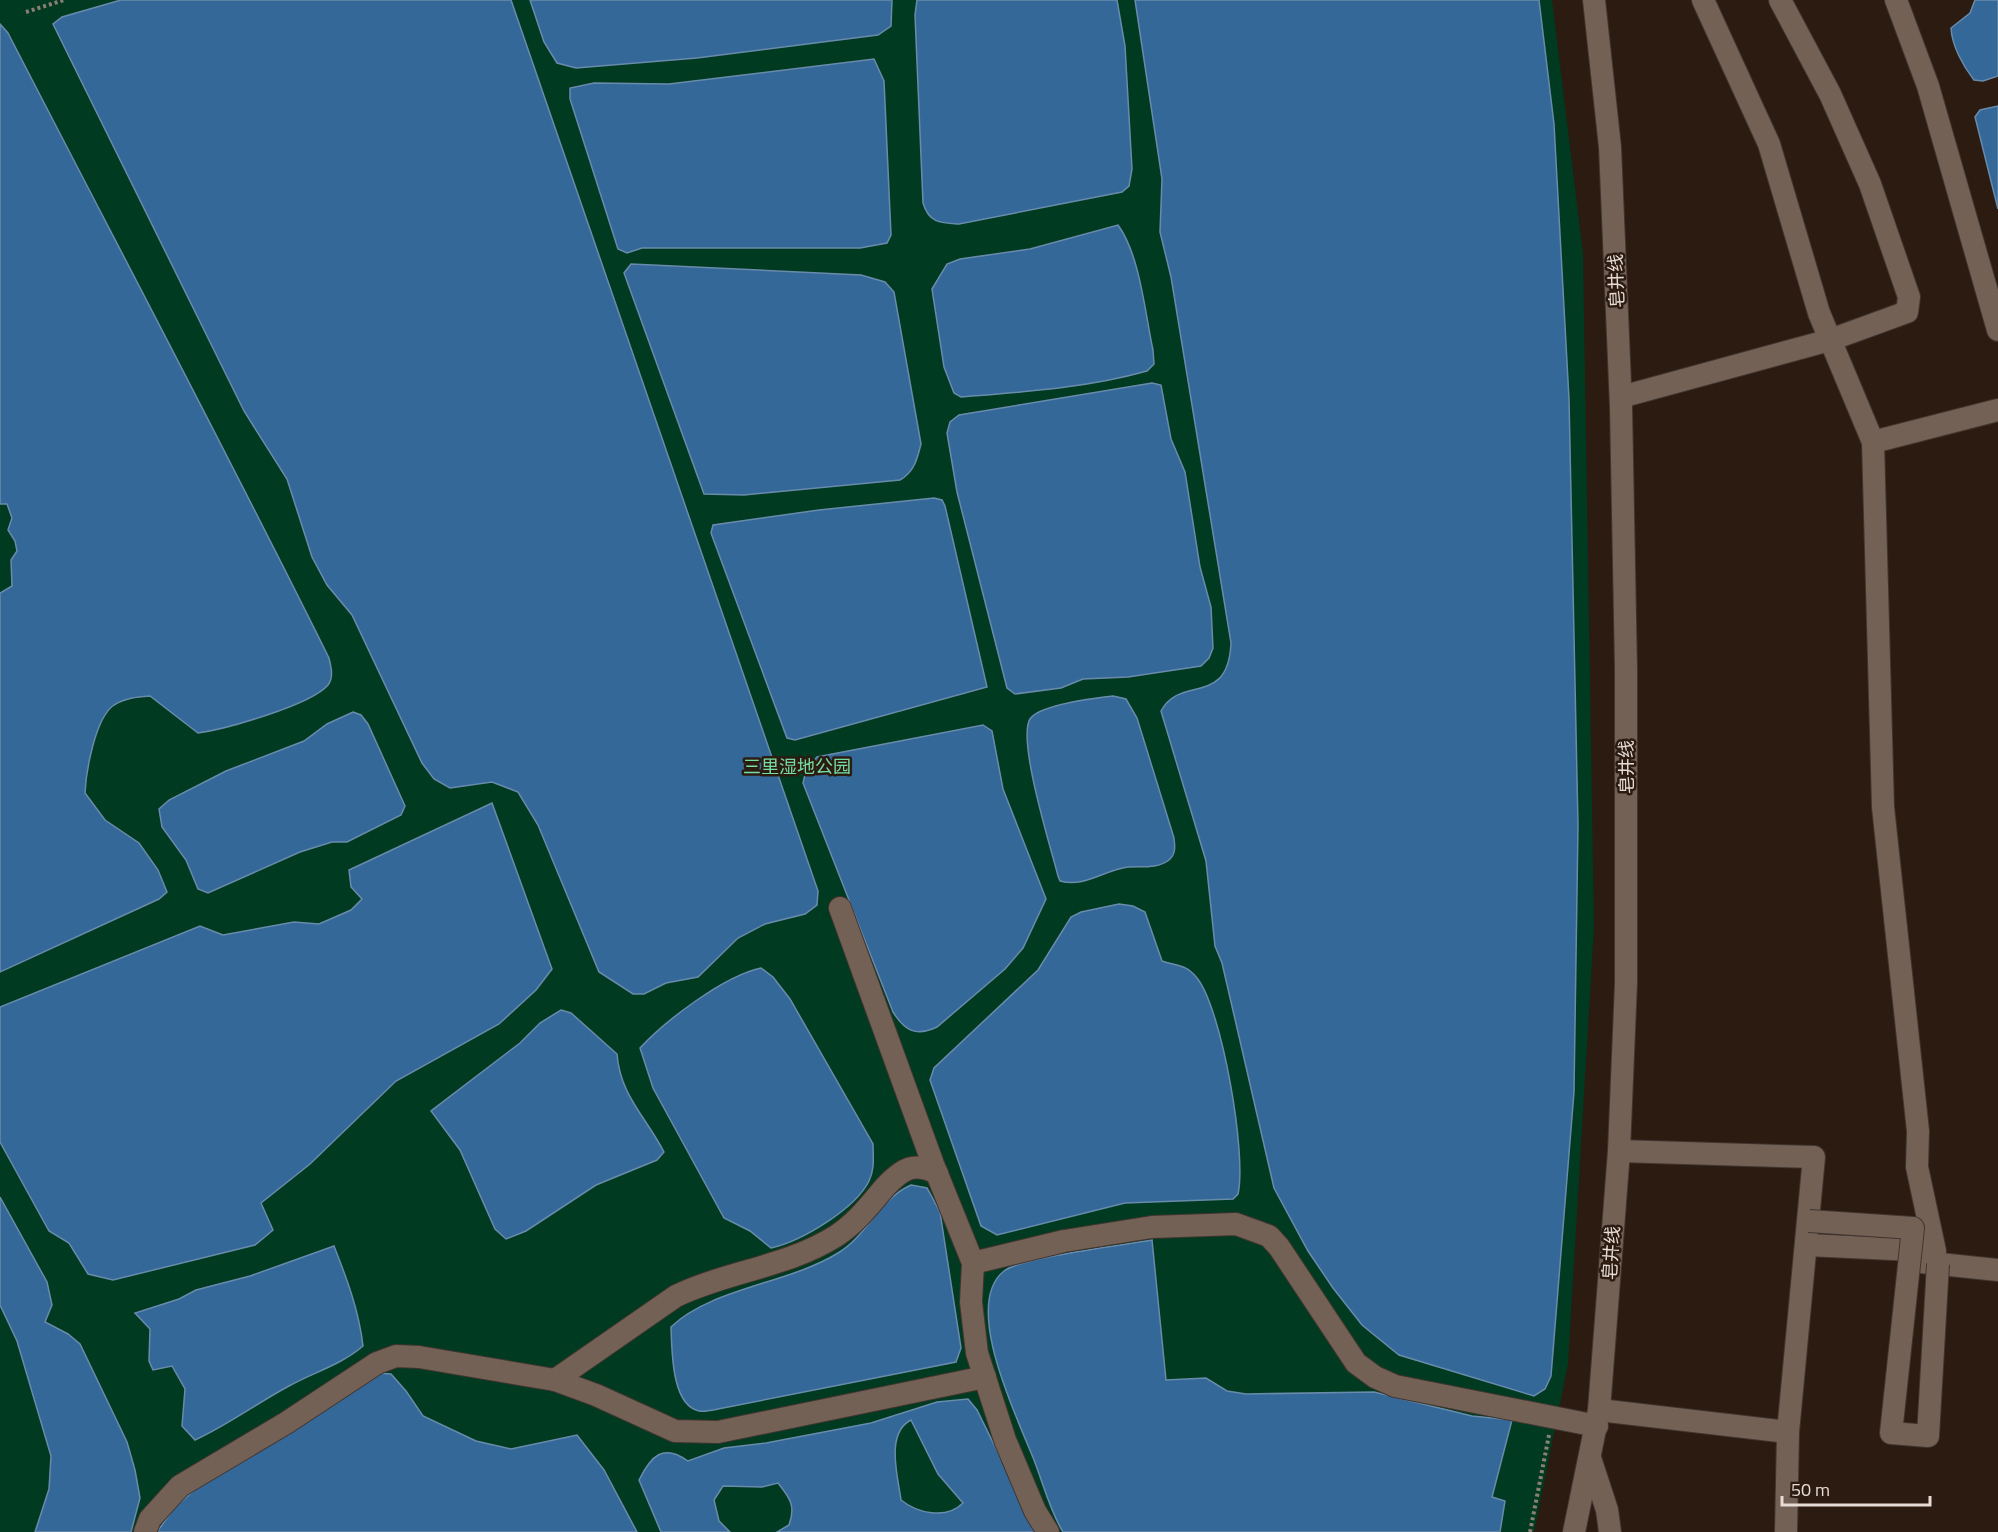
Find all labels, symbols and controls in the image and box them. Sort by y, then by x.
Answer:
street label: 皂井线 [1602,254,1630,308]
street label: 皂井线 [1613,740,1640,794]
park label: 三里湿地公园 [743,753,851,780]
street label: 皂井线 [1596,1225,1626,1281]
scale bar [1782,1469,1930,1507]
text: 50 m [1791,1476,1830,1503]

